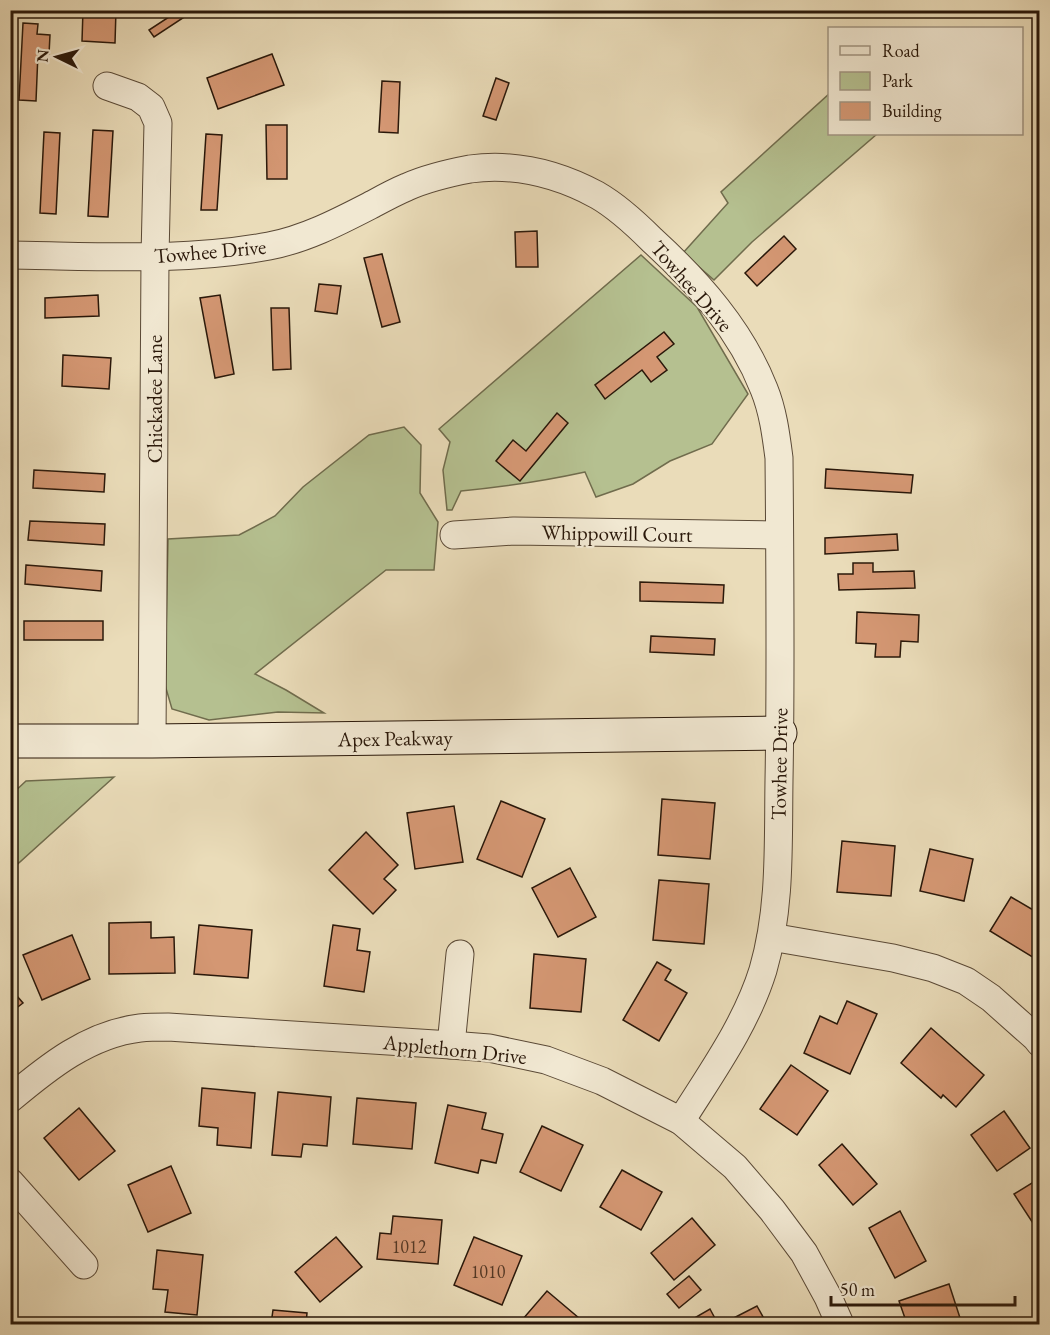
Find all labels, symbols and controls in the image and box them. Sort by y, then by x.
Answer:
north arrow [27,27,87,87]
legend [828,27,1023,135]
text: Road [882,39,921,62]
text: N [32,48,54,63]
text: Park [882,69,913,92]
text: Building [882,99,942,122]
street label: Towhee Drive [153,233,267,269]
street label: Towhee Drive [645,235,739,337]
street label: Chickadee Lane [141,335,168,463]
street label: Whippowill Court [541,518,693,548]
street label: Towhee Drive [765,708,793,820]
street label: Apex Peakway [336,723,453,753]
street label: Applethorn Drive [381,1028,528,1070]
house number: 1012 [392,1235,427,1258]
house number: 1010 [471,1260,506,1283]
scale bar [831,1269,1016,1307]
text: 50 m [840,1278,875,1301]

